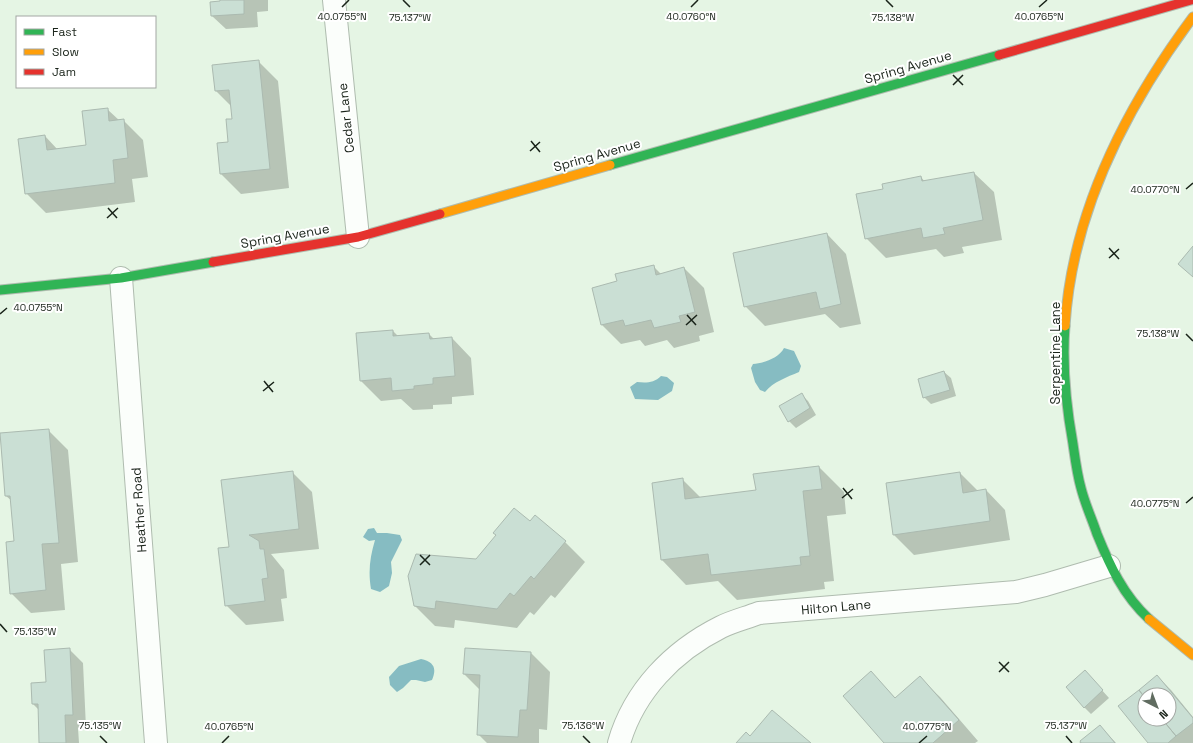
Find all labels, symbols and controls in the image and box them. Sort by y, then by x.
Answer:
text: 40.0755°N [317,10,367,23]
text: 40.0760°N [666,10,716,23]
text: 40.0765°N [1014,10,1064,23]
text: 75.137°W [389,11,431,24]
text: 75.138°W [872,11,915,24]
legend [16,16,156,88]
text: Fast [52,24,77,40]
text: Slow [52,44,79,60]
street label: Spring Avenue [862,46,954,88]
text: Jam [52,64,76,80]
street label: Cedar Lane [334,82,358,154]
street label: Spring Avenue [551,134,643,176]
text: 40.0770°N [1130,183,1180,196]
street label: Spring Avenue [239,220,331,252]
text: 40.0755°N [13,301,63,314]
street label: Serpentine Lane [1047,302,1064,404]
text: 75.138°W [1137,327,1180,340]
street label: Heather Road [128,467,150,553]
text: 40.0775°N [1131,497,1179,510]
street label: Hilton Lane [800,595,872,619]
text: 75.135°W [14,625,57,638]
north arrow [1137,687,1177,727]
text: N [1156,707,1171,722]
text: 75.135°W [79,719,122,732]
text: 75.136°W [562,719,605,732]
text: 75.137°W [1045,719,1087,732]
text: 40.0765°N [204,720,254,733]
text: 40.0775°N [903,720,951,733]

